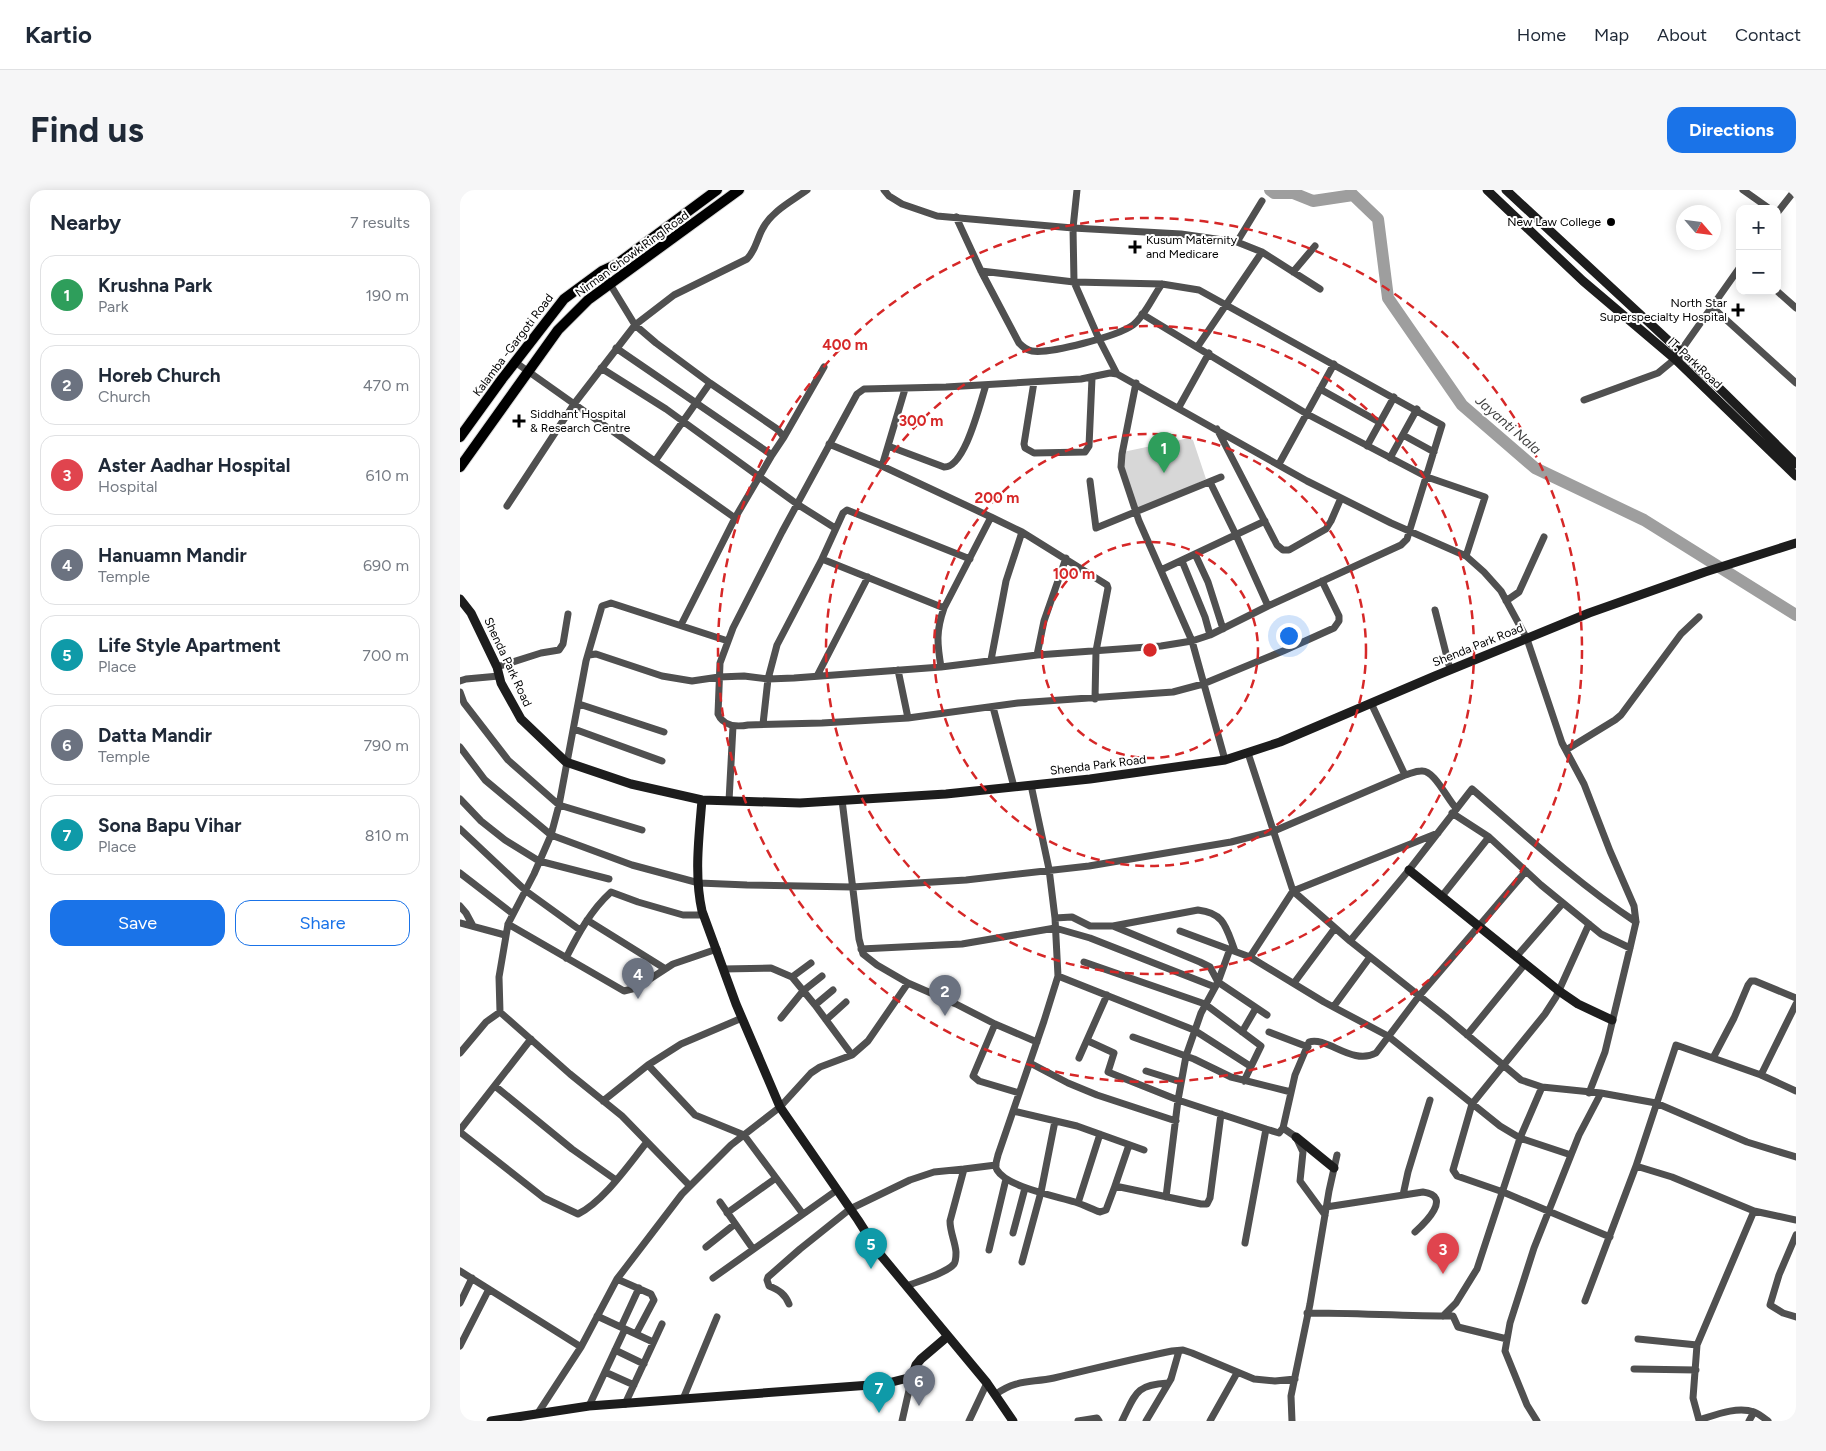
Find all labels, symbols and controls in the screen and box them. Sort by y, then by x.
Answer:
text: Kartio [25,20,92,49]
text: Home [1517,24,1566,46]
text: Map [1594,24,1629,46]
text: About [1657,24,1707,46]
text: Contact [1735,24,1801,46]
button: Directions [1667,107,1796,153]
text: Find us [30,109,144,151]
north arrow [1676,205,1721,250]
map controls [1736,205,1781,295]
button: + [1736,205,1781,250]
street label: Nirman Chowk Ring Road [572,208,692,300]
text: Nearby [50,210,121,235]
text: 7 results [350,213,410,232]
place label: New Law College [1507,215,1601,229]
marker: New Law College [1605,216,1617,228]
place label: Kusum Maternity and Medicare [1146,233,1238,261]
marker: Kusum Maternity and Medicare [1128,240,1142,254]
button: − [1736,250,1781,295]
text: Krushna Park [98,274,212,297]
text: 1 [64,286,70,305]
text: 190 m [366,286,409,305]
street label: Kalamba -Gargoti Road [470,291,556,399]
place label: North Star Superspecialty Hospital [1599,296,1727,324]
text: Park [98,297,128,316]
marker: North Star Superspecialty Hospital [1731,303,1745,317]
street label: IT. Park Road [1665,334,1725,392]
text: 400 m [822,336,868,354]
text: Horeb Church [98,364,221,387]
text: 2 [62,376,72,395]
text: 470 m [363,376,409,395]
text: Church [98,387,150,406]
water label: Jayanti Nala [1471,391,1544,458]
place label: Siddhant Hospital & Research Centre [530,407,631,435]
text: 300 m [899,412,943,430]
marker: Siddhant Hospital & Research Centre [512,414,526,428]
pin: 1 [1148,432,1180,473]
text: Aster Aadhar Hospital [98,454,290,477]
text: 3 [63,466,71,485]
text: 610 m [366,466,409,485]
text: Hospital [98,477,158,496]
text: 200 m [975,489,1019,507]
text: Hanuamn Mandir [98,544,247,567]
text: 4 [62,556,72,575]
text: 690 m [363,556,409,575]
text: 100 m [1053,565,1095,583]
text: Temple [98,567,150,586]
street label: Shenda Park Road [481,615,535,709]
street label: Shenda Park Road [1430,620,1526,670]
your location [1276,623,1302,649]
text: Life Style Apartment [98,634,281,657]
centre of rings [1141,641,1159,659]
text: 5 [62,646,72,665]
text: 700 m [362,646,409,665]
text: Place [98,657,136,676]
text: Datta Mandir [98,724,212,747]
text: 6 [62,736,72,755]
text: 790 m [364,736,409,755]
text: Temple [98,747,150,766]
street label: Shenda Park Road [1049,752,1147,778]
text: Sona Bapu Vihar [98,814,241,837]
text: 7 [63,826,71,845]
text: 810 m [365,826,409,845]
text: Place [98,837,136,856]
button: Save [50,900,225,946]
button: Share [235,900,410,946]
pin: 4 [622,958,654,999]
pin: 2 [929,975,961,1016]
pin: 5 [855,1228,887,1269]
pin: 3 [1427,1233,1459,1274]
pin: 6 [903,1365,935,1406]
pin: 7 [863,1372,895,1413]

